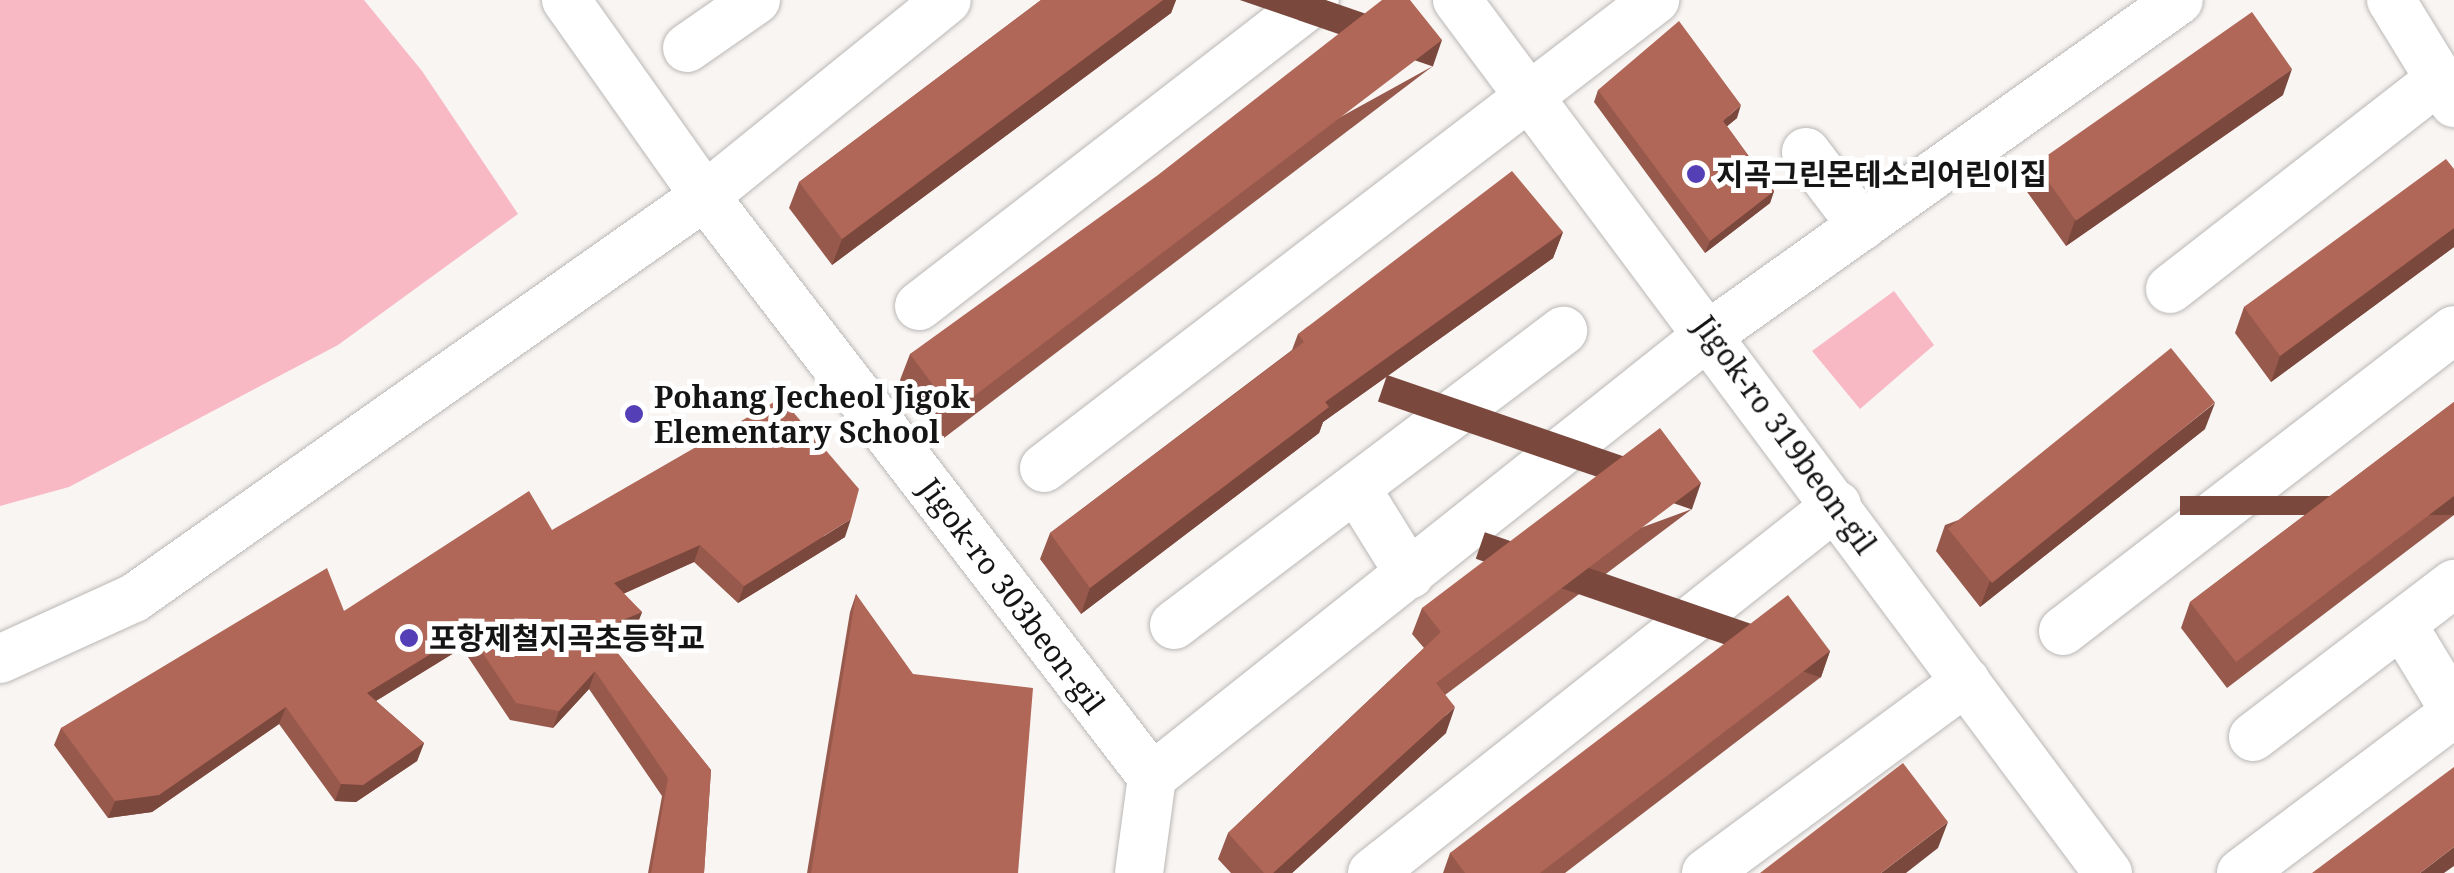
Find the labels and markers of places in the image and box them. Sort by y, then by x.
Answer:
place label: 지곡그린몬테소리어린이집 [1716,156,2047,192]
marker: 지곡그린몬테소리어린이집 [1685,163,1707,185]
place label: Pohang Jecheol Jigok Elementary School [654,379,970,450]
marker: Pohang Jecheol Jigok Elementary School [623,403,645,425]
place label: 포항제철지곡초등학교 [429,620,705,656]
marker: 포항제철지곡초등학교 [398,627,420,649]

